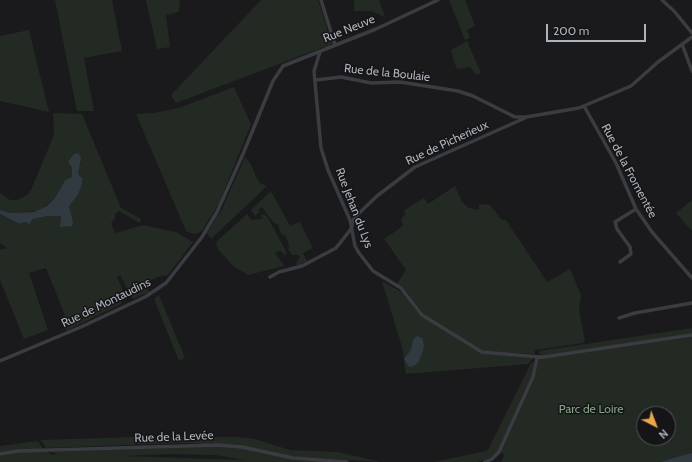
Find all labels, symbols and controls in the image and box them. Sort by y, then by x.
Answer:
street label: Rue Neuve [321,12,377,46]
scale bar [548,16,648,42]
text: 200 m [553,23,589,38]
street label: Rue de la Boulaie [343,61,431,85]
street label: Rue de Picherieux [403,118,491,168]
street label: Rue de la Fromentée [598,121,660,221]
street label: Rue Jehan du Lys [332,166,376,250]
street label: Rue de Montaudins [59,275,153,331]
park label: Parc de Loire [559,402,623,416]
north arrow [636,406,676,446]
text: N [656,426,671,442]
street label: Rue de la Levée [134,428,214,446]

